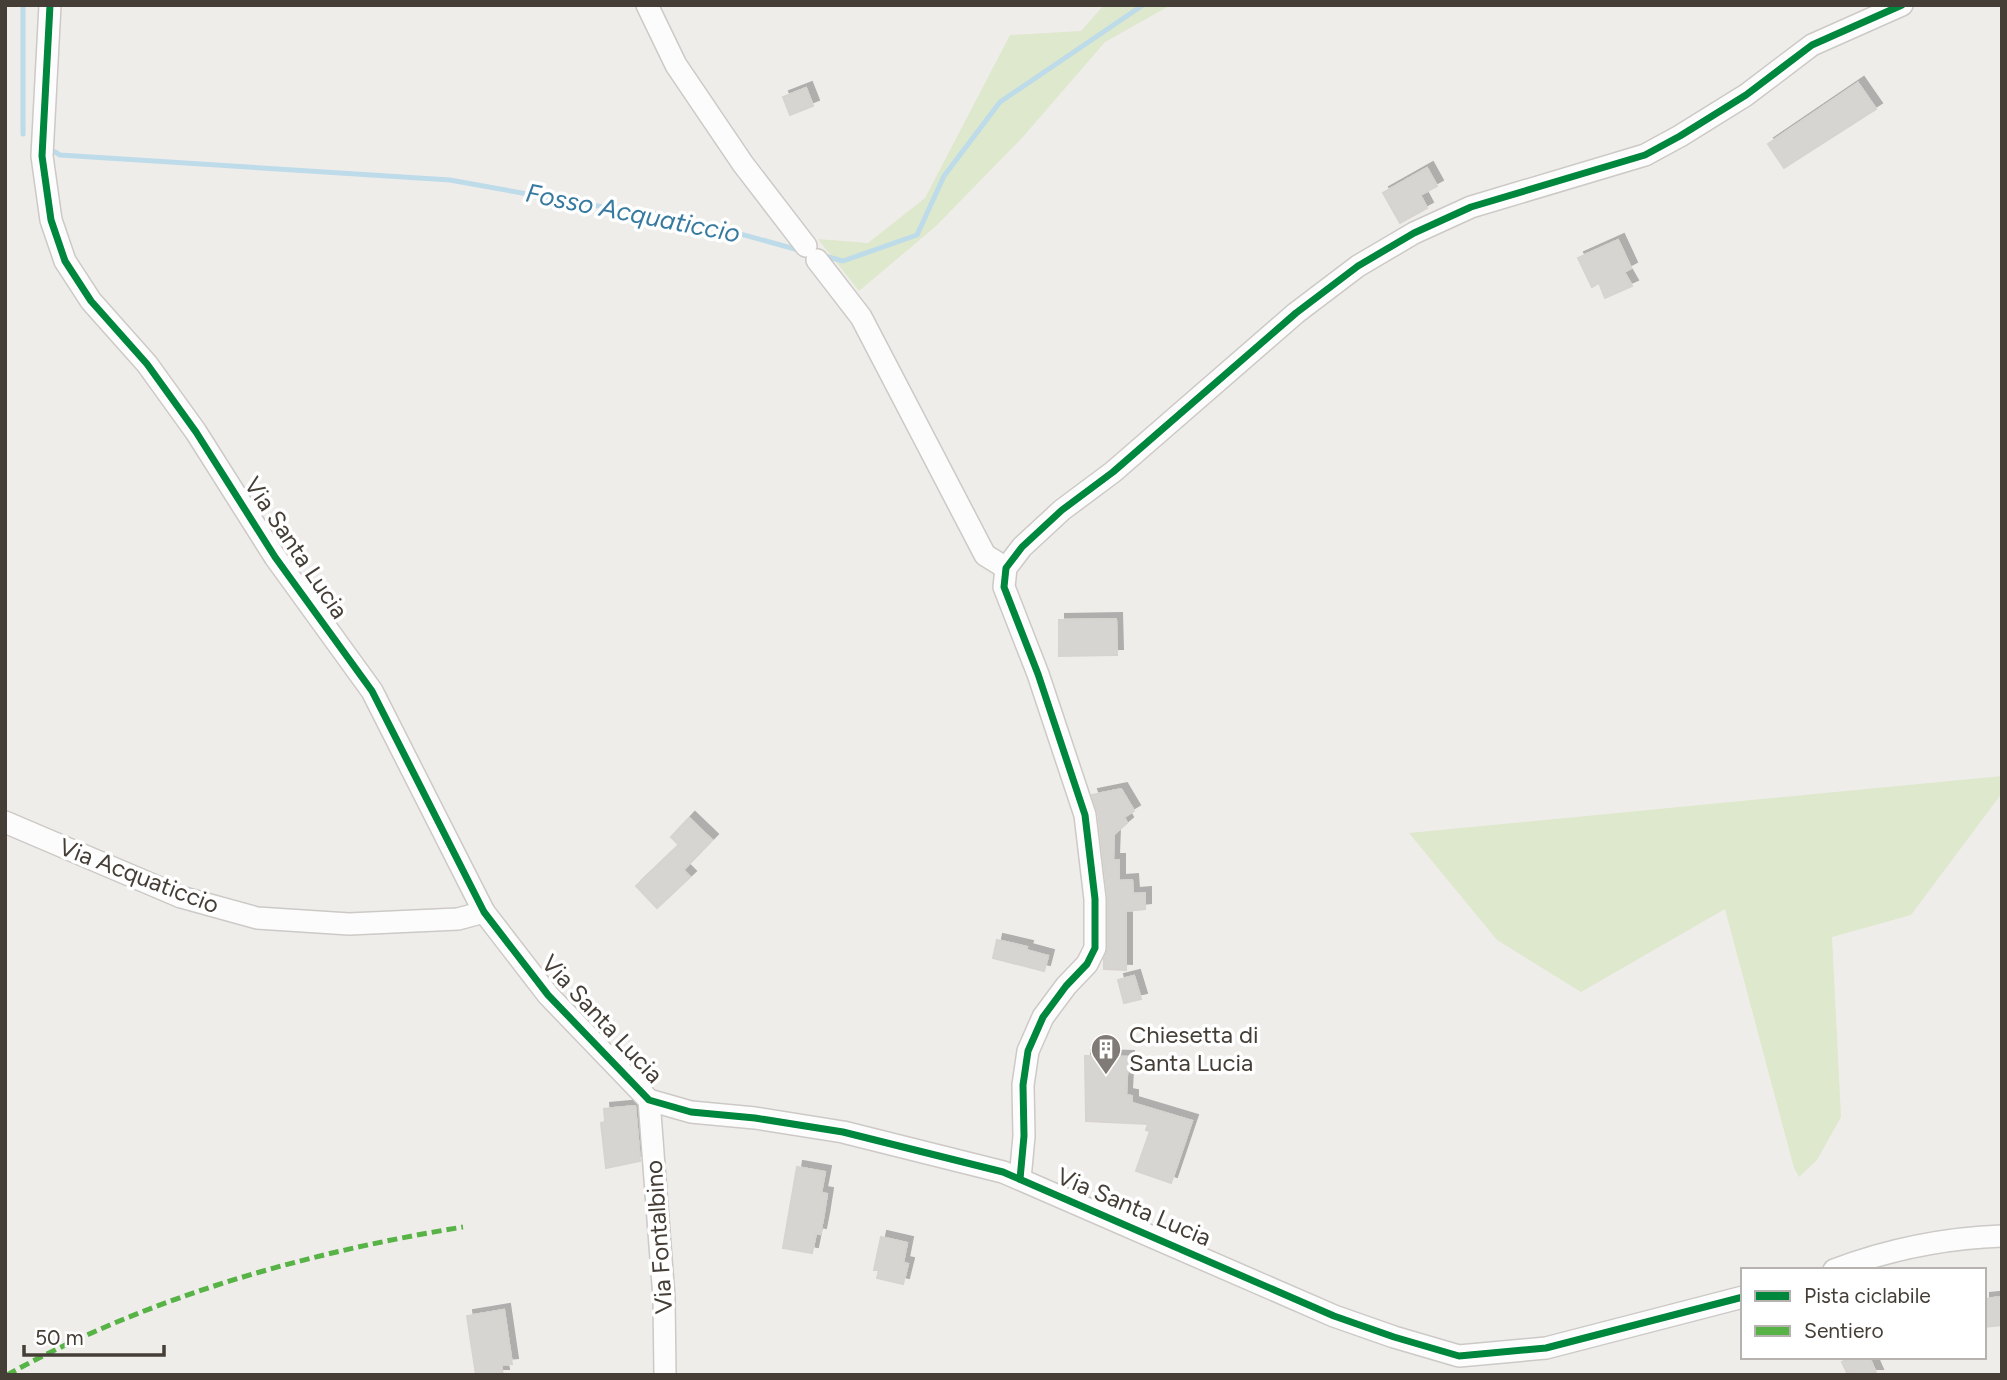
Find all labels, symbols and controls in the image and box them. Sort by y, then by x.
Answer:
water label: Fosso Acquaticcio [523,177,743,249]
street label: Via Santa Lucia [238,471,354,624]
street label: Via Acquaticcio [55,832,223,919]
street label: Via Santa Lucia [536,949,669,1089]
place label: Chiesetta di Santa Lucia [1129,1020,1259,1077]
building icon: Chiesetta di Santa Lucia [1089,1032,1123,1076]
street label: Via Fontalbino [639,1159,678,1315]
street label: Via Santa Lucia [1053,1161,1216,1252]
legend [1741,1268,1986,1359]
text: Pista ciclabile [1804,1283,1931,1308]
scale bar [24,1314,164,1358]
text: Sentiero [1804,1318,1884,1343]
text: 50 m [35,1325,84,1350]

